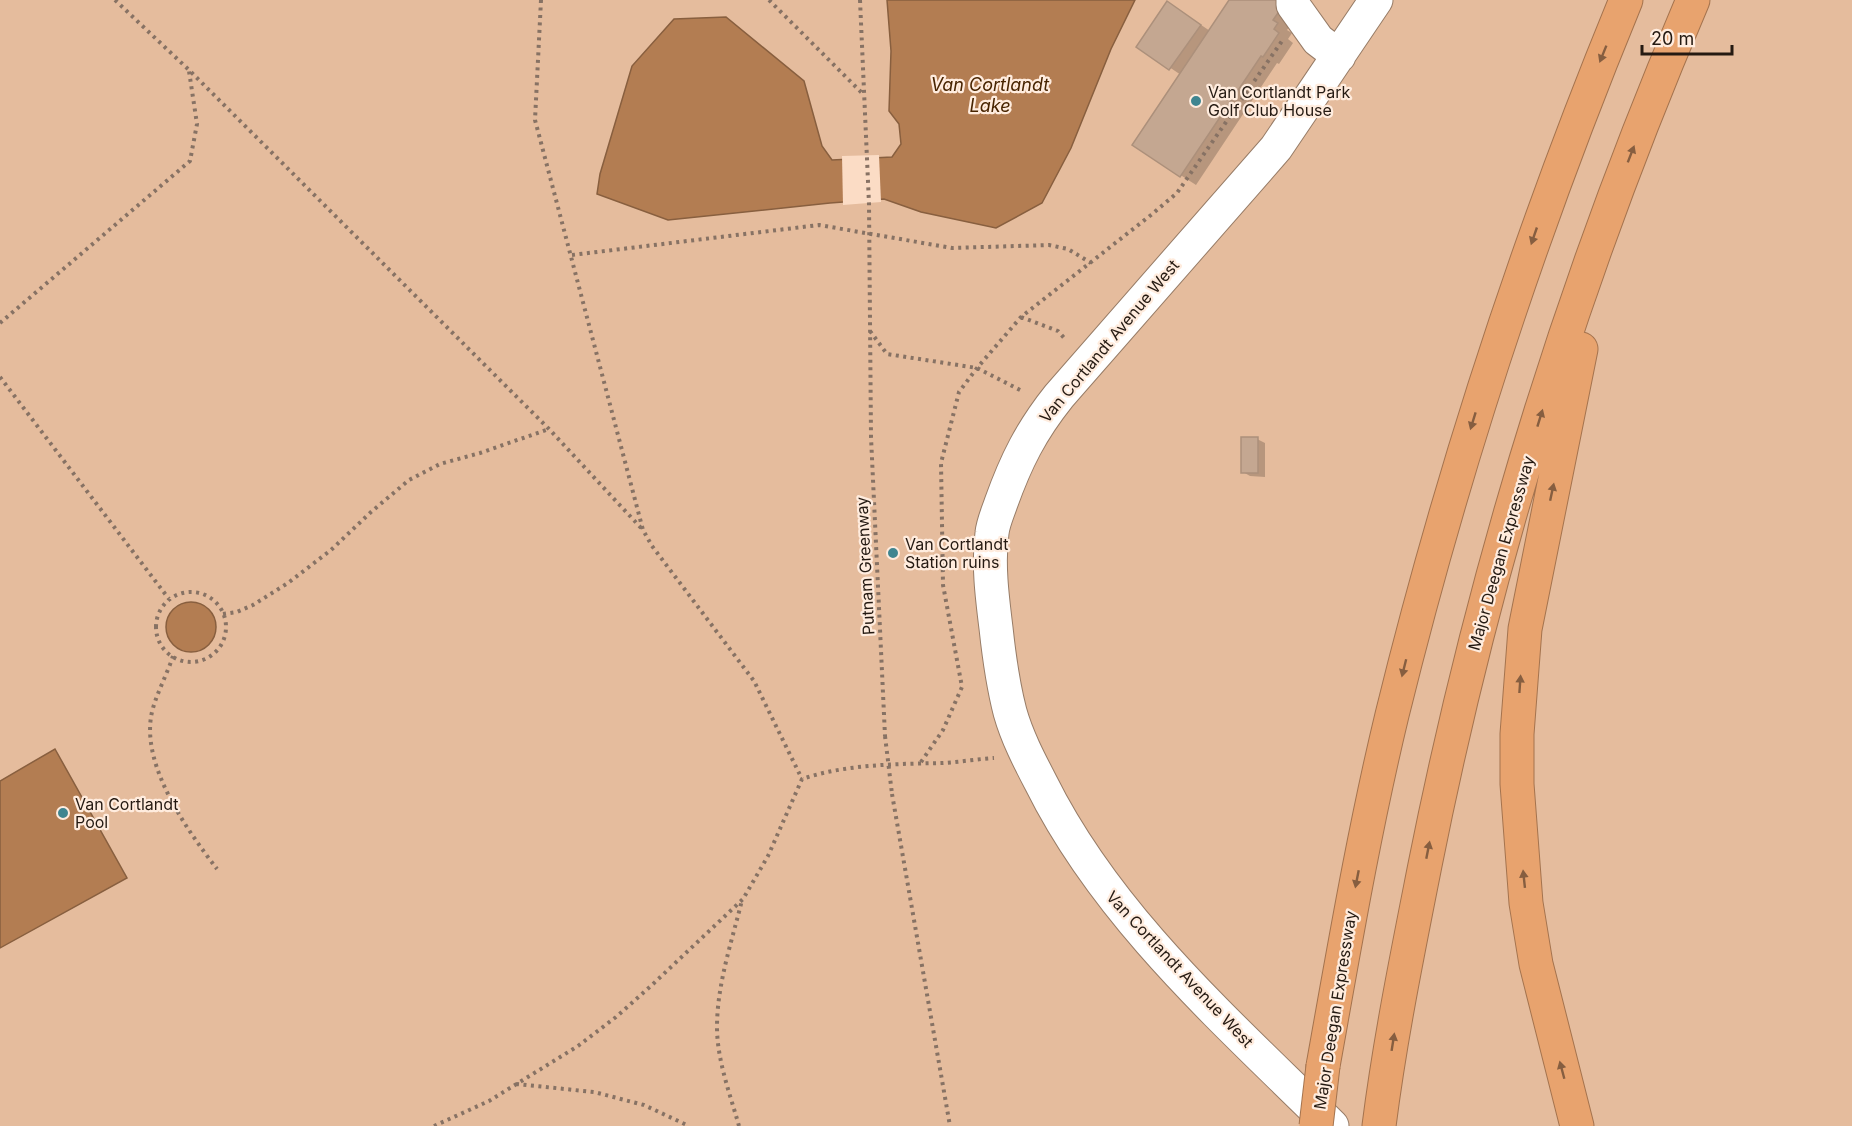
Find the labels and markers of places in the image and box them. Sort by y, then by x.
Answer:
place label: Van Cortlandt Park Golf Club House [1208,82,1351,120]
marker: Van Cortlandt Park Golf Club House [1189,94,1203,108]
place label: Van Cortlandt Station ruins [905,534,1009,572]
marker: Van Cortlandt Station ruins [886,546,900,560]
place label: Van Cortlandt Pool [75,794,179,832]
marker: Van Cortlandt Pool [56,806,70,820]

